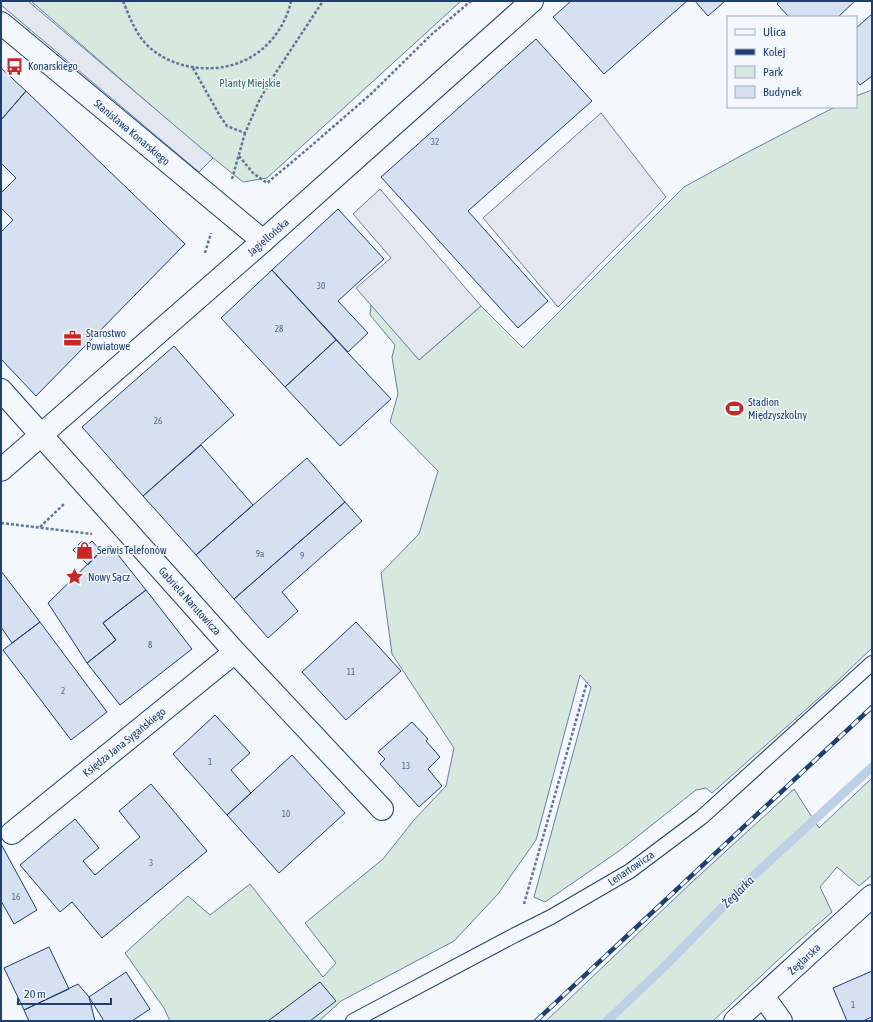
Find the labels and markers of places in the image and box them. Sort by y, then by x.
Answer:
bus stop icon: Konarskiego [5,56,25,76]
place label: Konarskiego [28,60,78,72]
place label: Starostwo Powiatowe [86,327,130,352]
office icon: Starostwo Powiatowe [63,329,83,349]
place label: Stadion Międzyszkolny [748,396,807,421]
sports icon: Stadion Międzyszkolny [725,398,745,418]
shop icon: Serwis Telefonów [74,540,94,560]
place label: Serwis Telefonów [97,544,167,556]
place icon: Nowy Sącz [65,567,85,587]
place label: Nowy Sącz [88,571,130,583]

